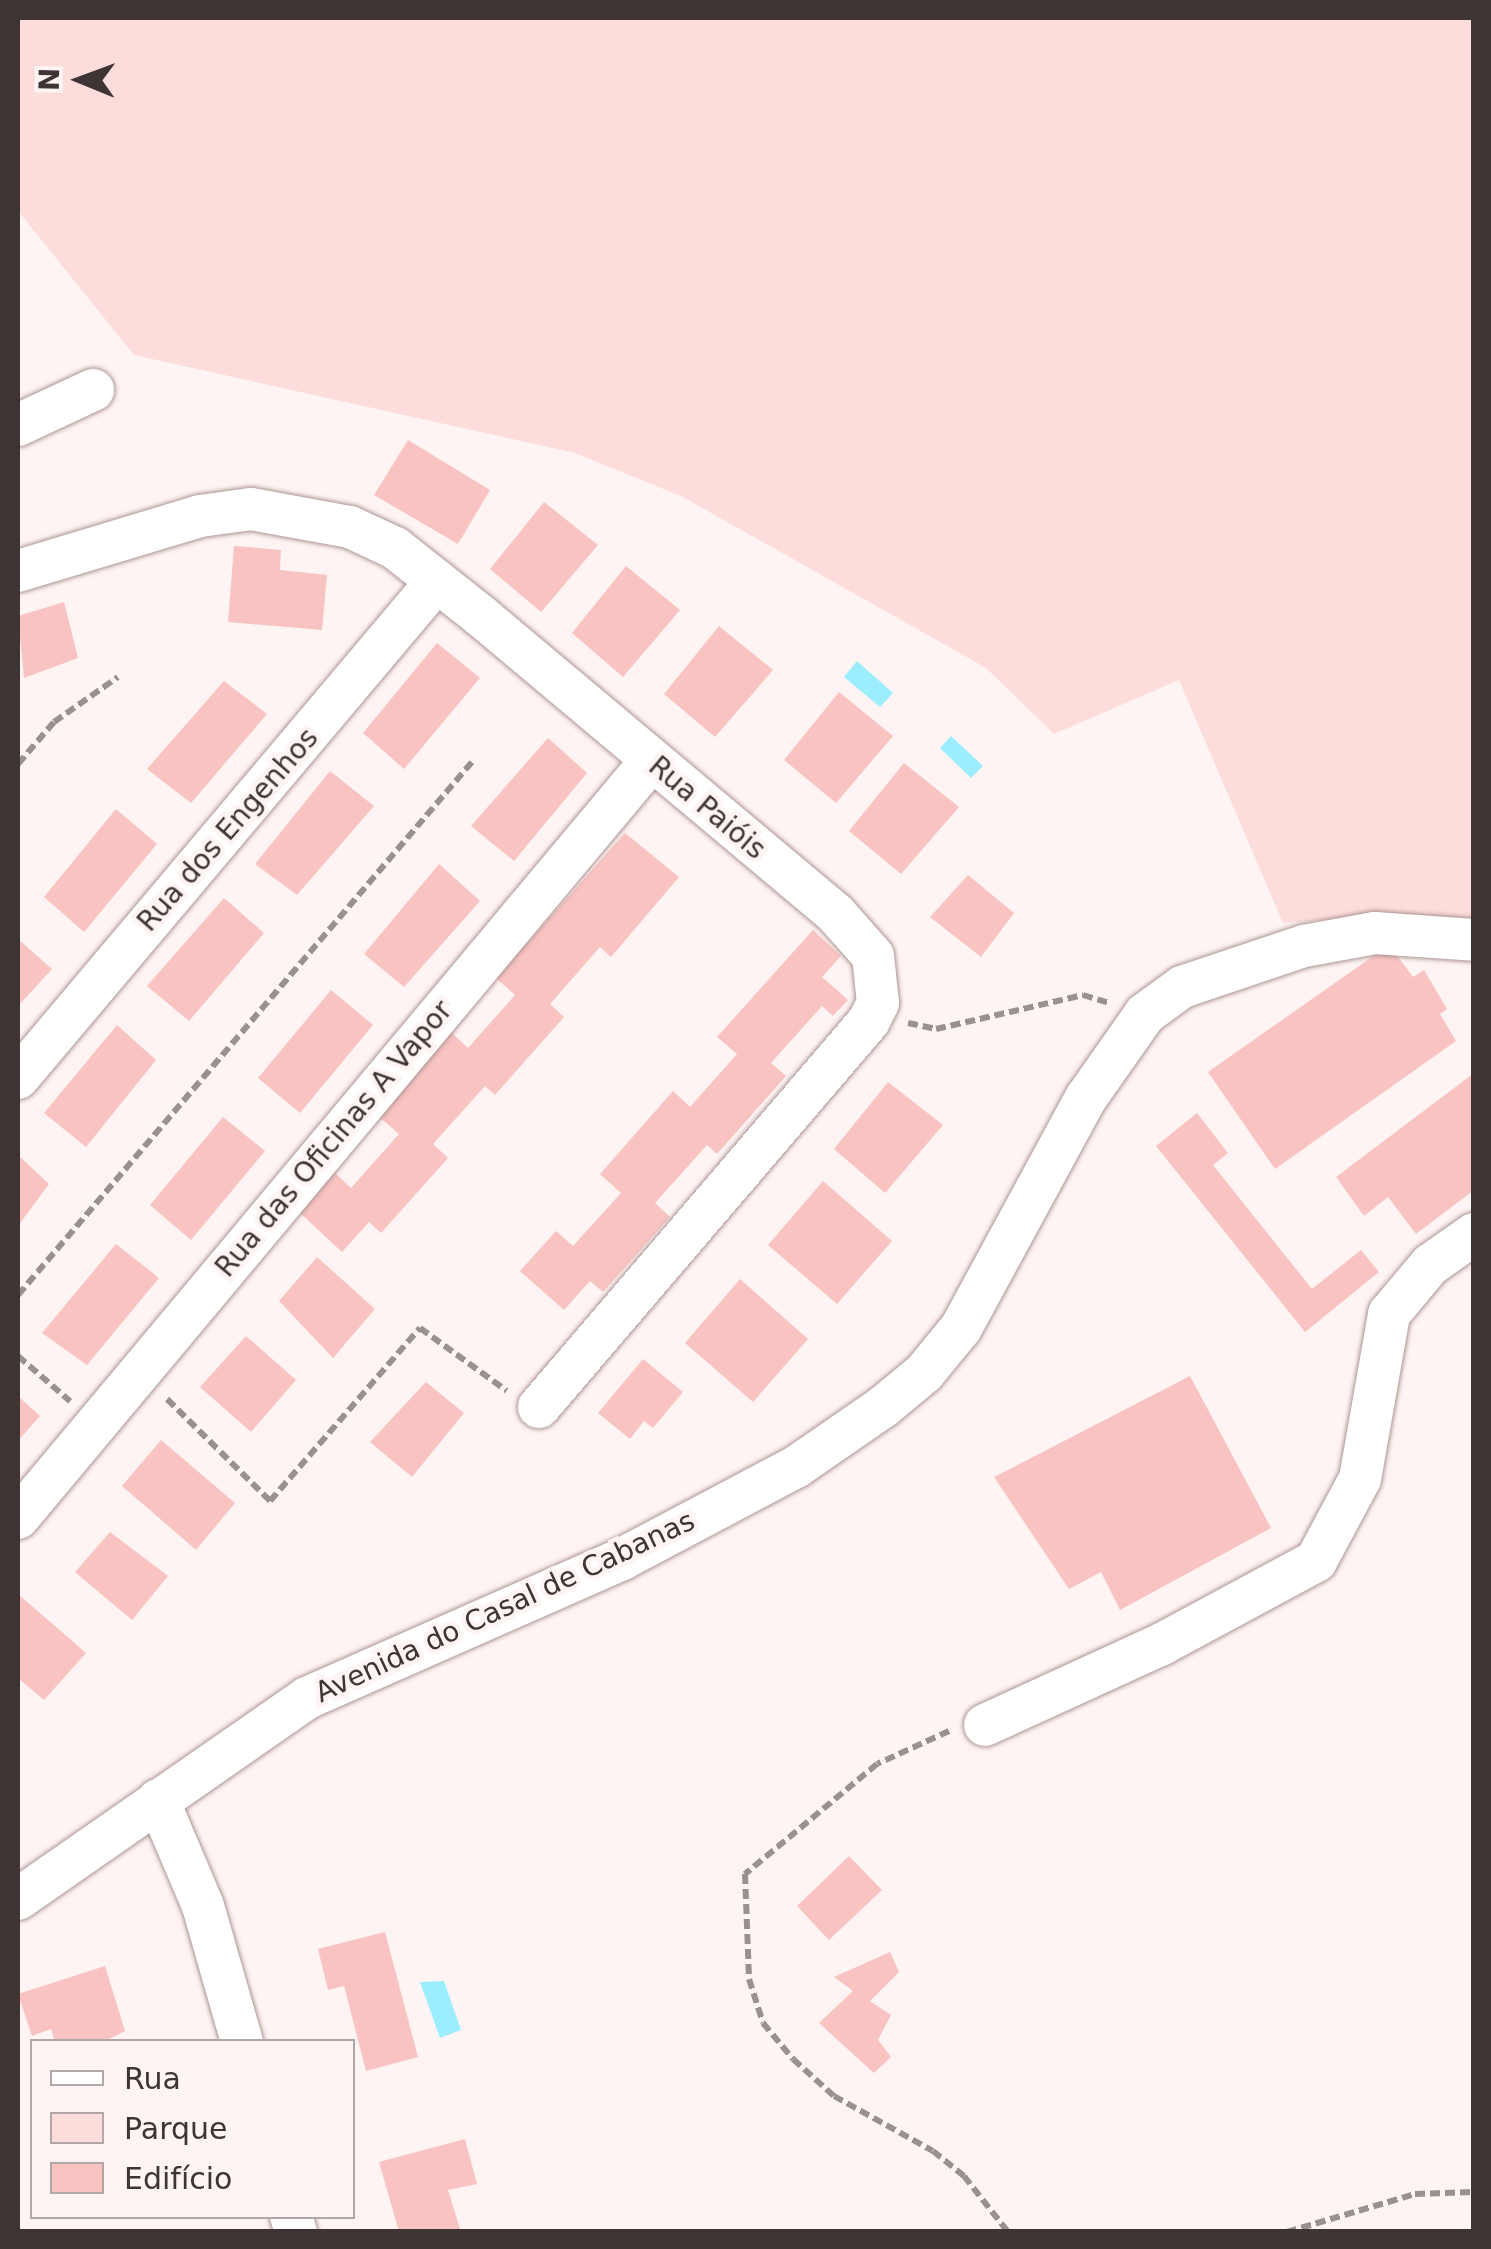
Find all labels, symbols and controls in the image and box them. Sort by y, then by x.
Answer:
north arrow [30,30,130,130]
text: N [33,67,66,91]
street label: Rua dos Engenhos [131,722,325,938]
street label: Rua Paióis [642,749,772,867]
street label: Rua das Oficinas A Vapor [209,994,459,1284]
street label: Avenida do Casal de Cabanas [310,1504,700,1710]
legend [30,2039,355,2219]
text: Rua [124,2061,181,2096]
text: Parque [124,2111,227,2146]
text: Edifício [124,2161,232,2196]

